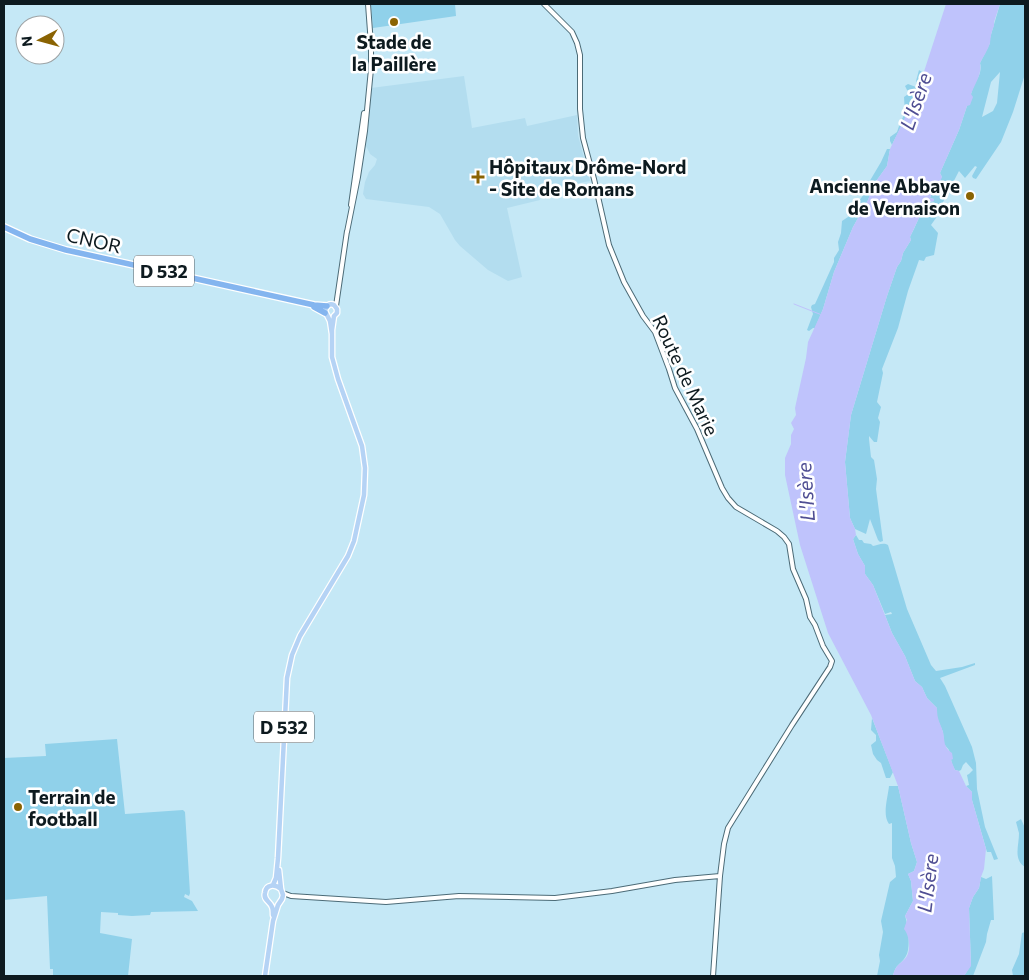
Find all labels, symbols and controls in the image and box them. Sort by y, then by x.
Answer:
north arrow [15,15,65,65]
marker: Stade de la Paillère [388,16,400,28]
place label: Stade de la Paillère [352,30,436,75]
text: N [18,35,36,48]
water label: L'Isère [894,69,936,133]
place label: Hôpitaux Drôme-Nord - Site de Romans [489,155,686,200]
marker: Hôpitaux Drôme-Nord - Site de Romans [471,170,485,184]
place label: Ancienne Abbaye de Vernaison [809,174,960,219]
marker: Ancienne Abbaye de Vernaison [964,190,976,202]
street label: CNOR [64,223,124,258]
road number: D 532 [134,256,194,286]
street label: Route de Marie [648,311,724,439]
water label: L'Isère [791,461,819,522]
road number: D 532 [254,712,314,742]
place label: Terrain de football [28,785,115,830]
marker: Terrain de football [12,801,24,813]
water label: L'Isère [911,852,943,914]

